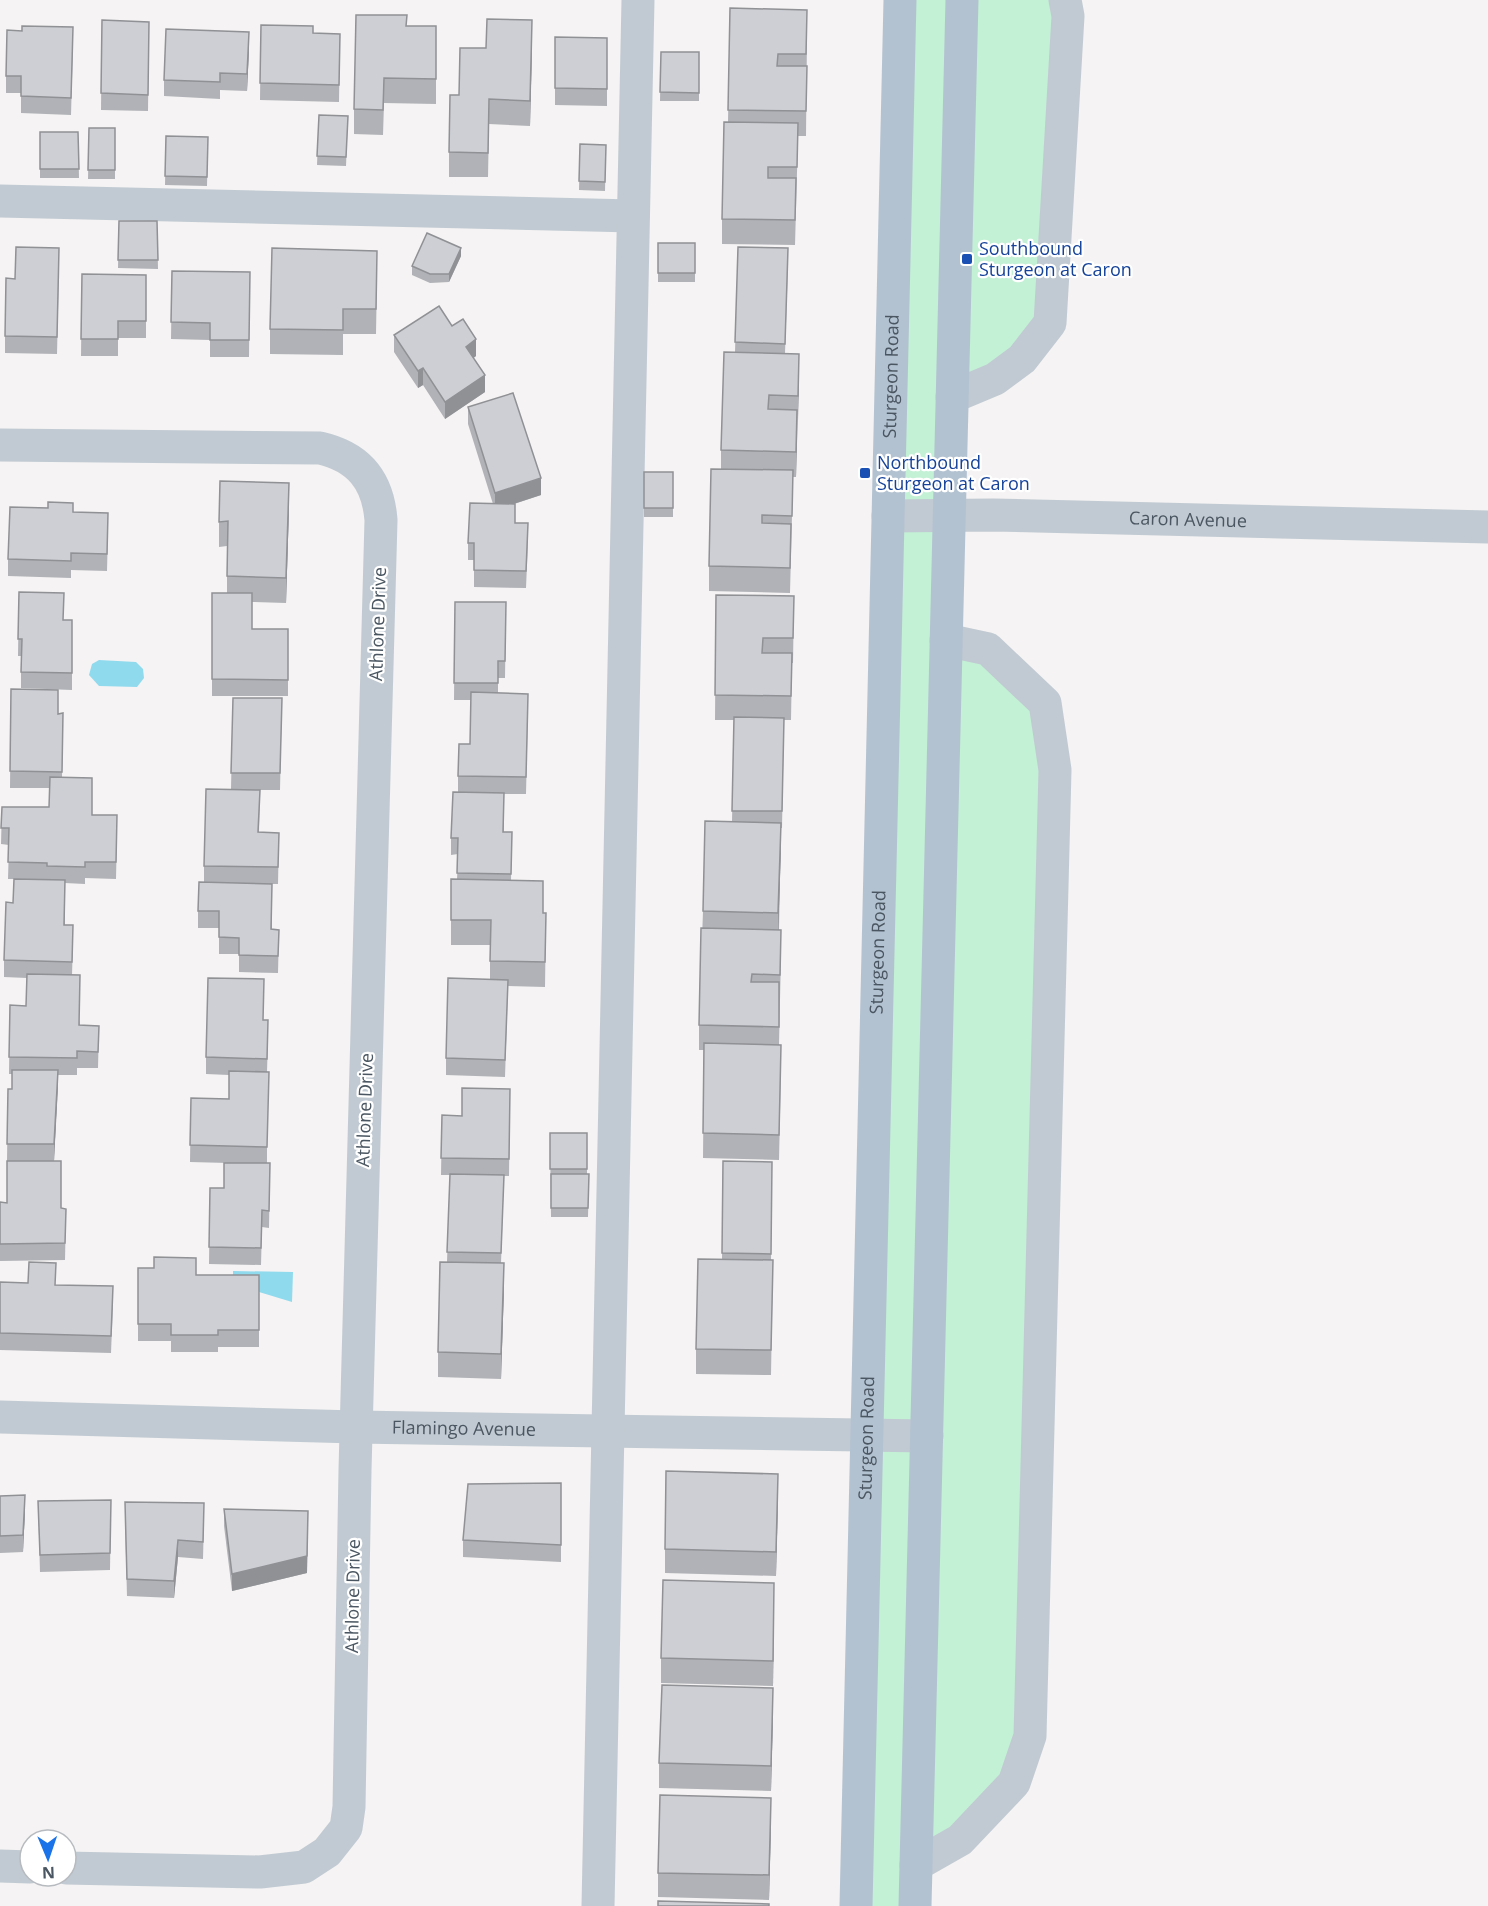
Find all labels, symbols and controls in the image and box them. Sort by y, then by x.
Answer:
place label: Southbound Sturgeon at Caron [979,236,1132,281]
marker: Southbound Sturgeon at Caron [960,252,974,266]
street label: Sturgeon Road [877,314,904,439]
place label: Northbound Sturgeon at Caron [877,450,1030,495]
marker: Northbound Sturgeon at Caron [858,466,872,480]
street label: Caron Avenue [1129,505,1247,532]
street label: Athlone Drive [363,567,391,681]
street label: Sturgeon Road [864,890,890,1015]
street label: Athlone Drive [350,1053,378,1167]
street label: Sturgeon Road [852,1376,879,1500]
street label: Flamingo Avenue [392,1415,536,1441]
street label: Athlone Drive [339,1539,365,1653]
north arrow [18,1828,78,1888]
text: N [42,1862,55,1884]

